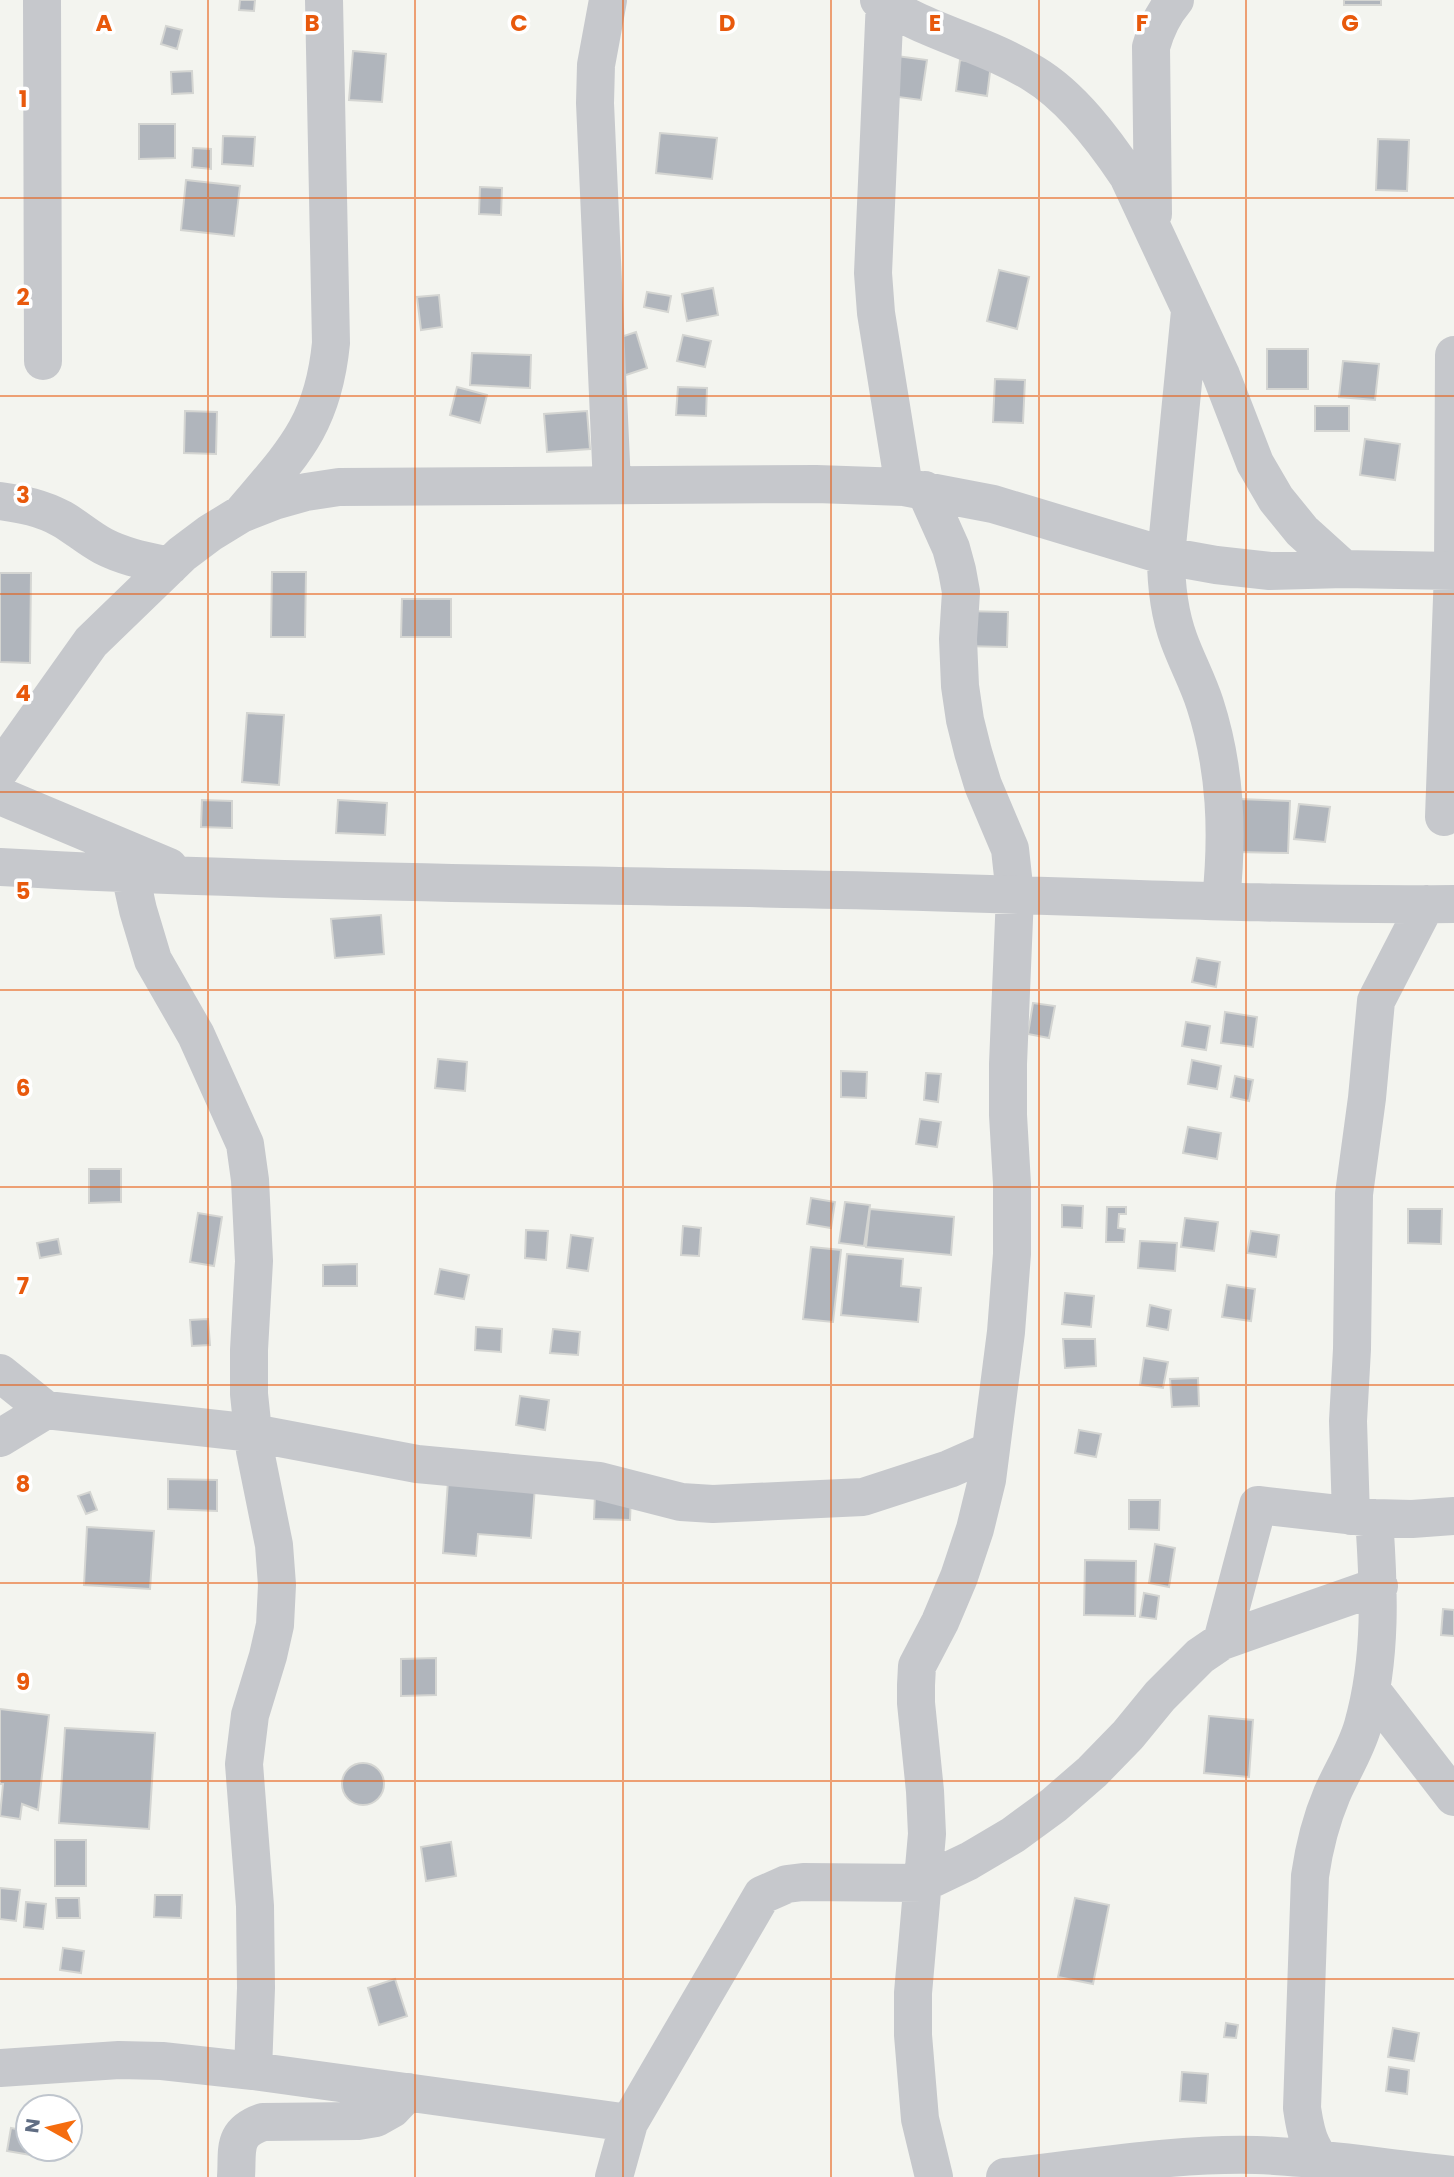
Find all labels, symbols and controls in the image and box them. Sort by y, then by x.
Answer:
text: A [96,7,113,39]
text: B [304,7,320,39]
text: C [510,7,528,39]
text: D [719,7,735,39]
text: E [929,7,941,39]
text: F [1136,7,1148,39]
text: G [1341,7,1359,39]
text: 1 [19,83,27,115]
text: 2 [16,281,30,313]
text: 3 [16,479,30,511]
text: 4 [15,677,31,709]
text: 5 [16,875,30,907]
text: 6 [16,1072,30,1104]
text: 7 [17,1270,29,1302]
text: 8 [16,1468,30,1500]
text: 9 [16,1666,30,1698]
north arrow [14,2093,84,2163]
text: N [18,2117,47,2135]

